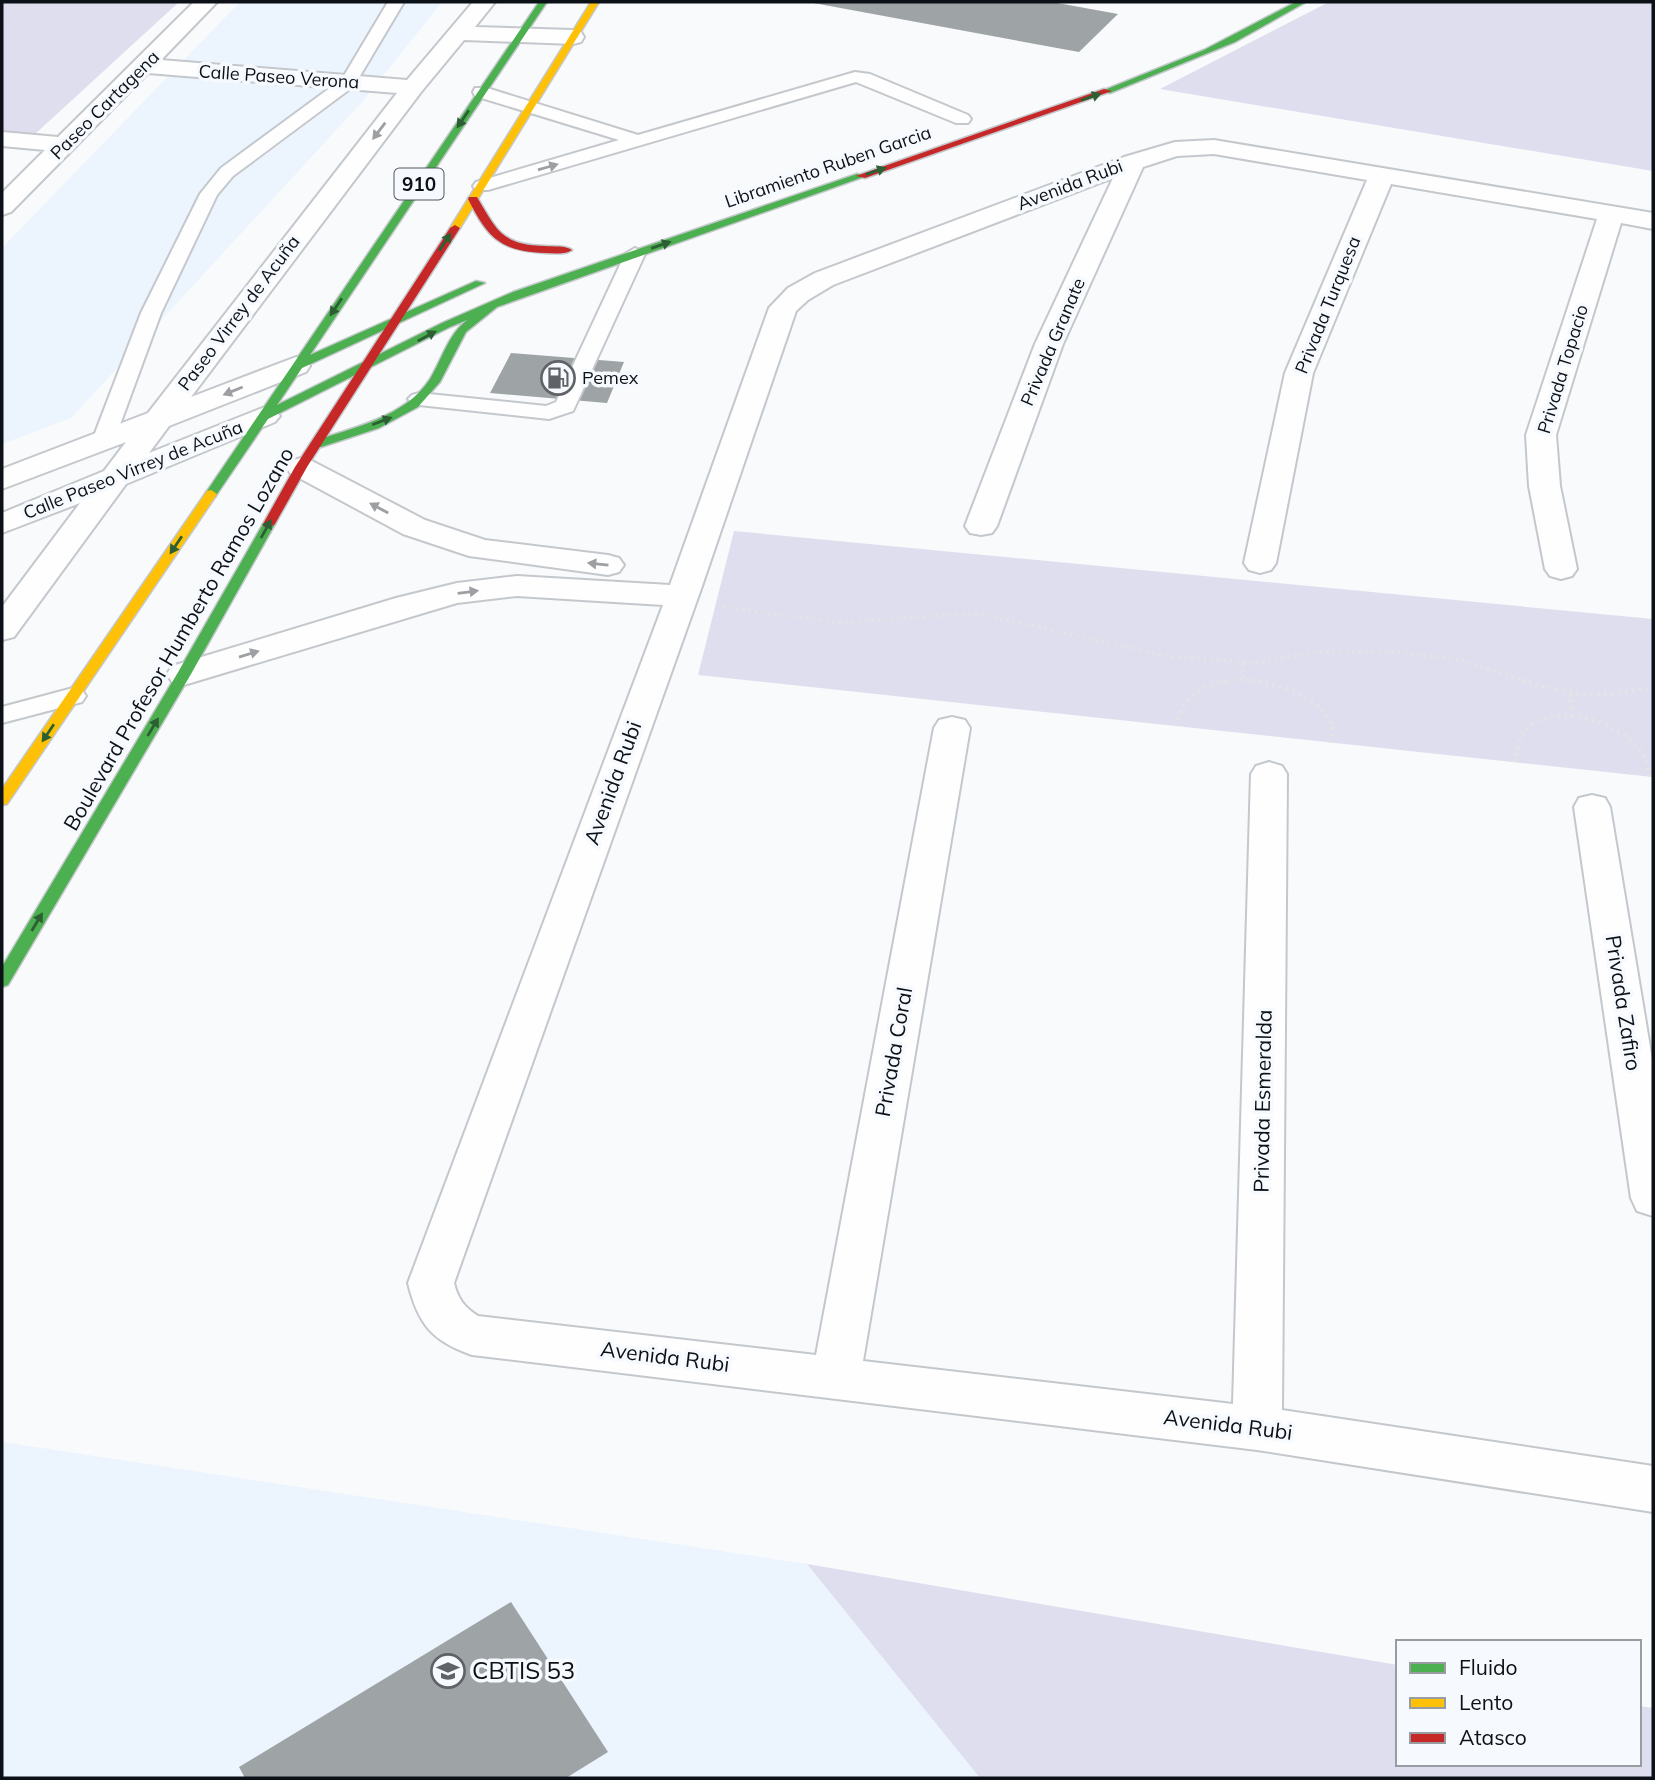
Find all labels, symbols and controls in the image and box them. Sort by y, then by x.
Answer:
street label: Paseo Cartagena [45,45,164,164]
street label: Calle Paseo Verona [198,59,360,94]
one-way arrow [1081,91,1102,102]
one-way arrow [457,109,470,128]
street label: Libramiento Ruben Garcia [722,120,934,213]
one-way arrow [372,121,387,139]
street label: Avenida Rubi [1014,154,1126,215]
one-way arrow [537,162,558,172]
one-way arrow [866,165,887,176]
road number: 910 [394,168,444,200]
street label: Paseo Virrey de Acuña [173,230,305,395]
one-way arrow [438,233,452,251]
street label: Privada Turquesa [1290,233,1366,377]
one-way arrow [651,239,672,250]
street label: Privada Granate [1015,274,1090,409]
one-way arrow [329,298,343,316]
street label: Privada Topacio [1532,302,1593,436]
one-way arrow [417,330,437,342]
fuel station icon: Pemex [539,359,577,397]
place label: Pemex [582,366,639,389]
one-way arrow [222,386,243,397]
street label: Calle Paseo Virrey de Acuña [20,415,246,524]
one-way arrow [371,415,392,426]
street label: Boulevard Profesor Humberto Ramos Lozano [57,442,299,835]
one-way arrow [369,503,389,514]
one-way arrow [260,519,272,539]
one-way arrow [170,535,183,555]
one-way arrow [586,559,608,570]
one-way arrow [457,587,479,598]
one-way arrow [239,648,260,659]
one-way arrow [147,717,159,736]
street label: Avenida Rubi [578,717,646,848]
one-way arrow [42,723,55,742]
one-way arrow [30,912,42,932]
street label: Privada Zafiro [1600,933,1648,1072]
street label: Privada Coral [869,985,917,1119]
street label: Privada Esmeralda [1247,1009,1277,1193]
street label: Avenida Rubi [599,1335,731,1377]
street label: Avenida Rubi [1162,1403,1294,1445]
legend [1396,1640,1641,1766]
school or university icon: CBTIS 53 [429,1652,467,1690]
text: Fluido [1459,1654,1518,1680]
place label: CBTIS 53 [472,1655,575,1685]
text: Lento [1459,1689,1513,1715]
text: Atasco [1459,1724,1527,1750]

